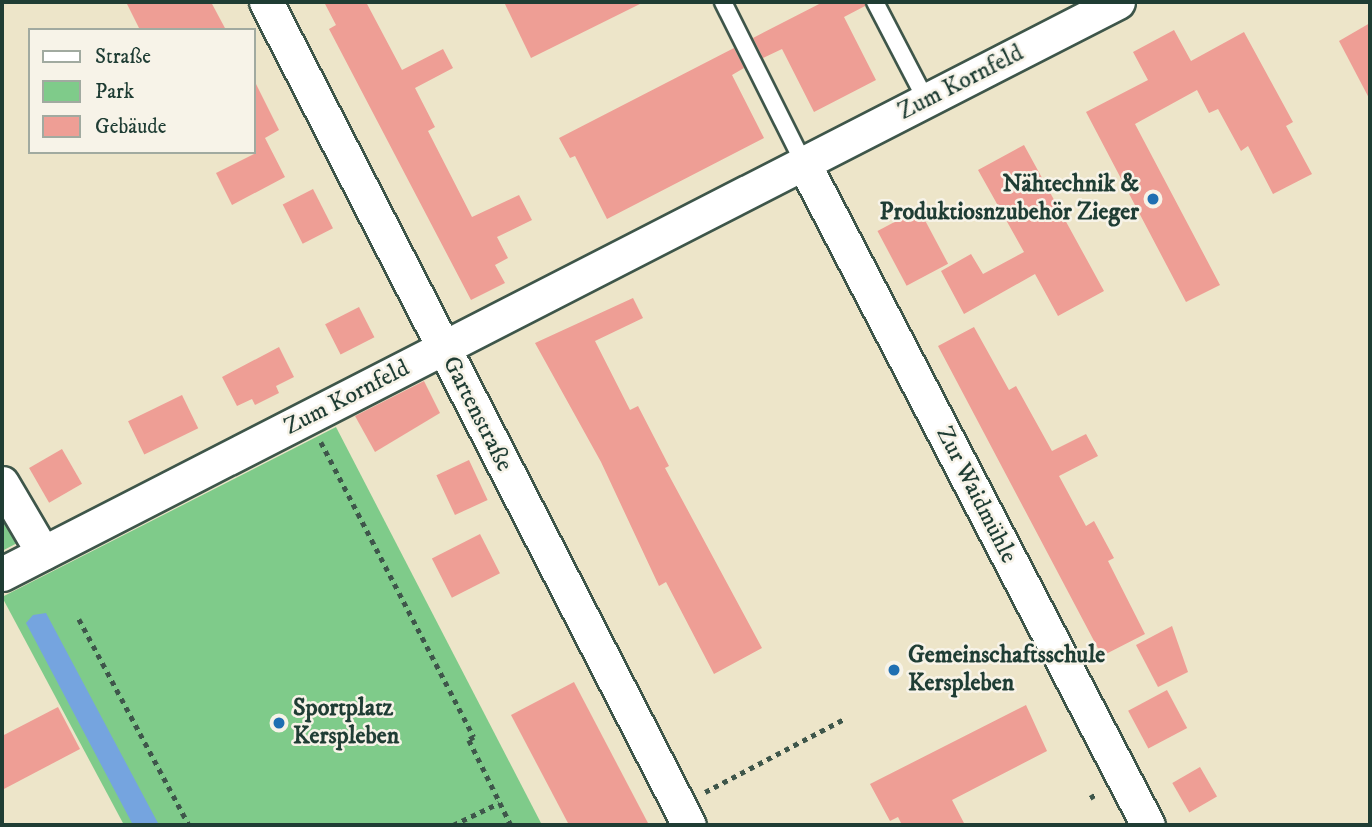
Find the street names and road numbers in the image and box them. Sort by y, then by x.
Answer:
street label: Zum Kornfeld [894,39,1028,127]
street label: Gartenstraße [436,352,518,476]
street label: Zum Kornfeld [280,354,414,442]
street label: Zur Waidmühle [929,422,1023,568]

